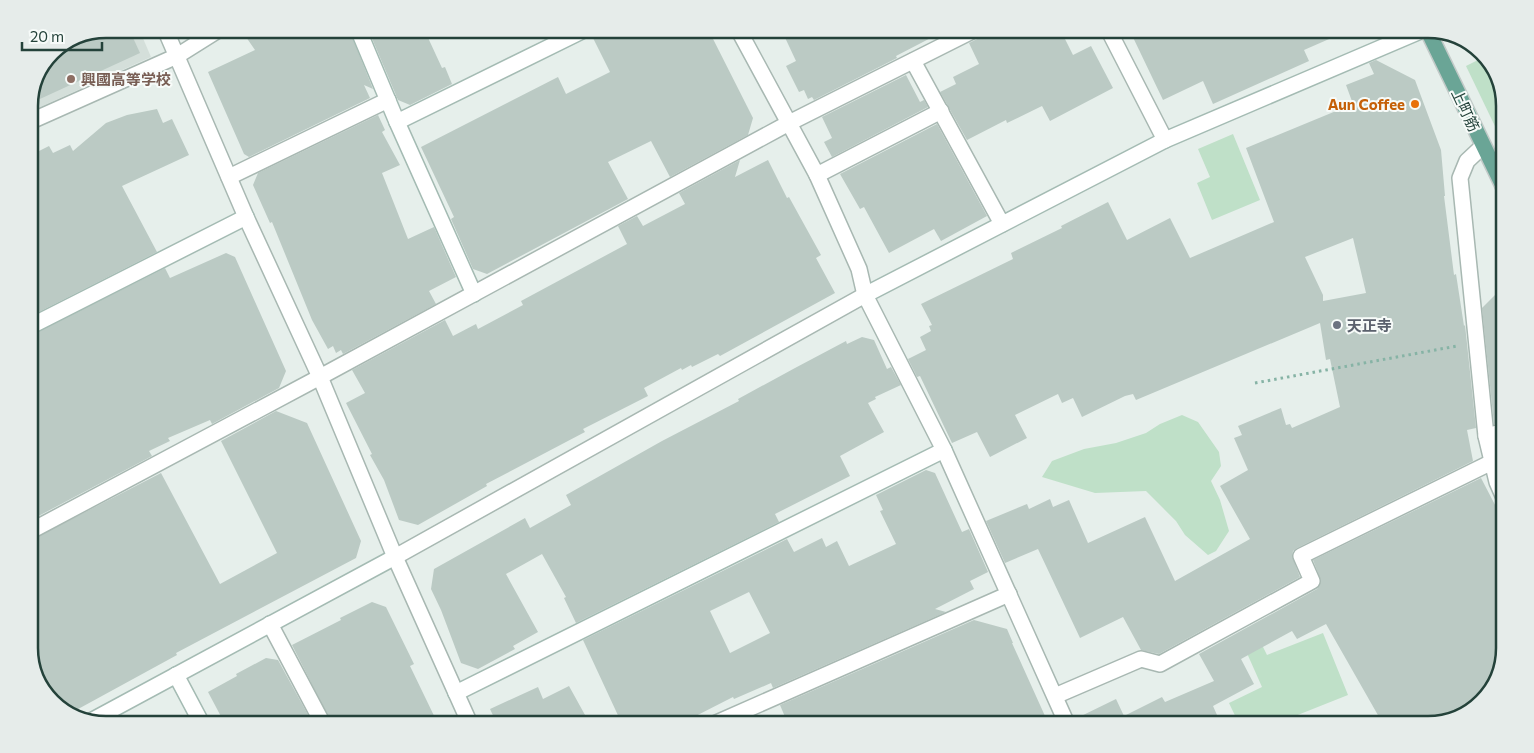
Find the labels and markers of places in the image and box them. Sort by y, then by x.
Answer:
place label: 興國高等学校 [81,70,171,88]
marker: 興國高等学校 [65,73,77,85]
place label: Aun Coffee [1328,95,1405,113]
marker: Aun Coffee [1409,98,1421,110]
place label: 天正寺 [1347,316,1392,334]
marker: 天正寺 [1331,319,1343,331]

